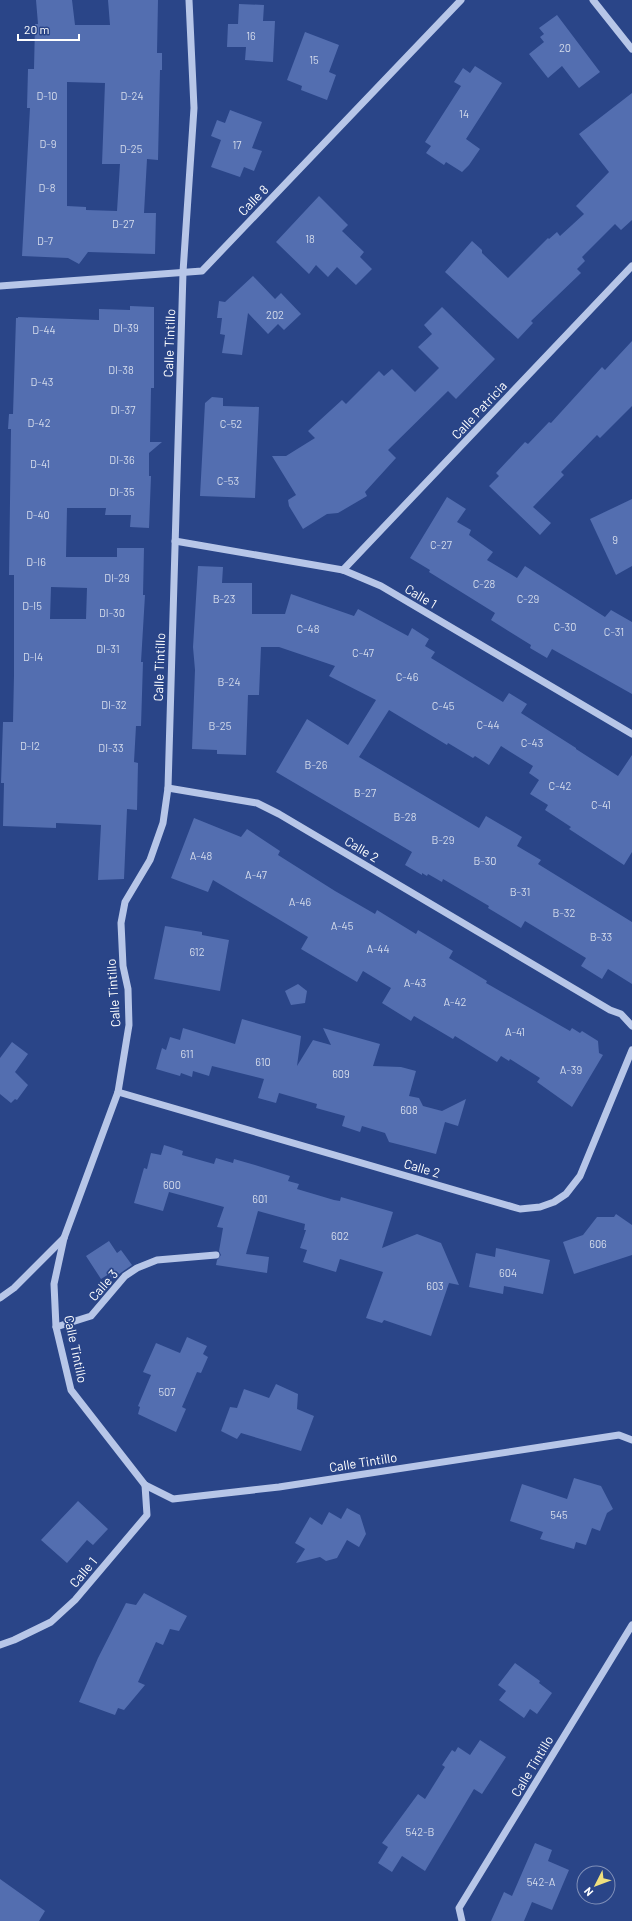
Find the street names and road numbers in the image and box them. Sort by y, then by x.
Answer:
street label: Calle 8 [234,181,272,219]
street label: Calle Tintillo [160,308,178,378]
street label: Calle Patricia [448,378,510,442]
street label: Calle 1 [402,580,440,612]
street label: Calle Tintillo [150,632,168,702]
street label: Calle 2 [342,833,382,865]
street label: Calle Tintillo [103,958,123,1028]
street label: Calle 2 [402,1155,442,1181]
street label: Calle 3 [85,1266,121,1304]
street label: Calle Tintillo [61,1314,91,1384]
street label: Calle Tintillo [328,1449,398,1475]
street label: Calle 1 [66,1554,100,1590]
street label: Calle Tintillo [507,1732,557,1800]

